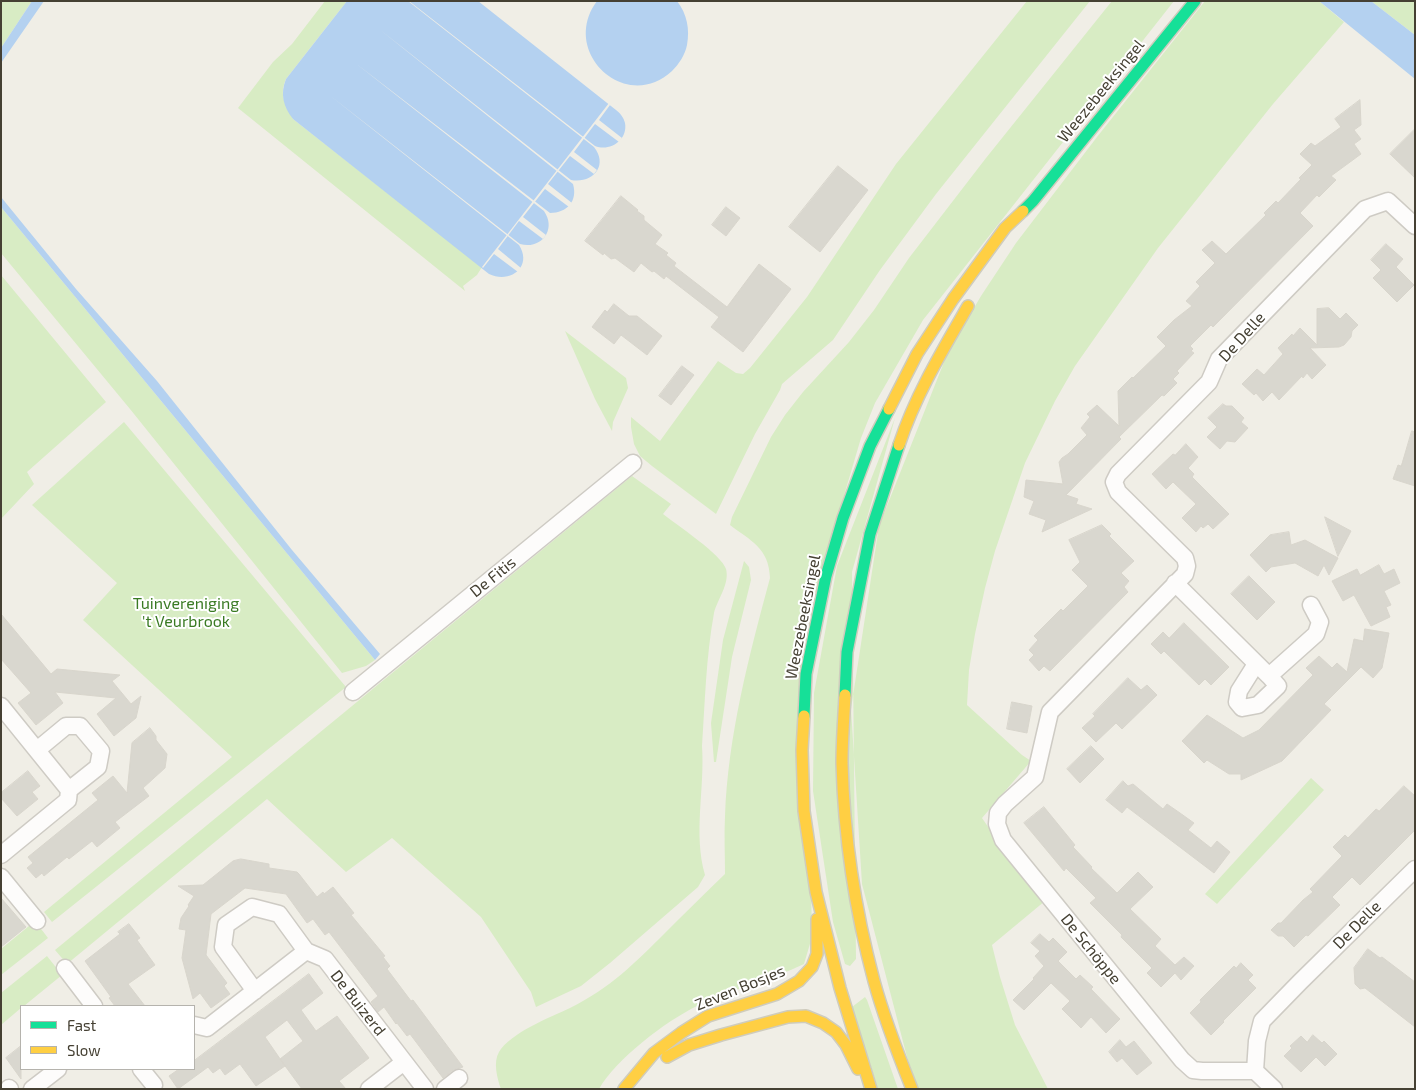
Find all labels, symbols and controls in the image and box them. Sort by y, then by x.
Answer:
street label: Weezebeeksingel [1054,36,1148,146]
street label: De Delle [1215,308,1269,366]
street label: De Fitis [466,553,520,601]
street label: Weezebeeksingel [781,553,825,681]
park label: Tuinvereniging 't Veurbrook [133,594,239,632]
street label: De Delle [1329,897,1385,953]
street label: De Schöppe [1057,910,1125,988]
street label: Zeven Bosjes [692,961,788,1015]
street label: De Buizerd [326,966,390,1040]
legend [20,1005,195,1070]
text: Fast [67,1016,96,1034]
text: Slow [67,1041,101,1059]

